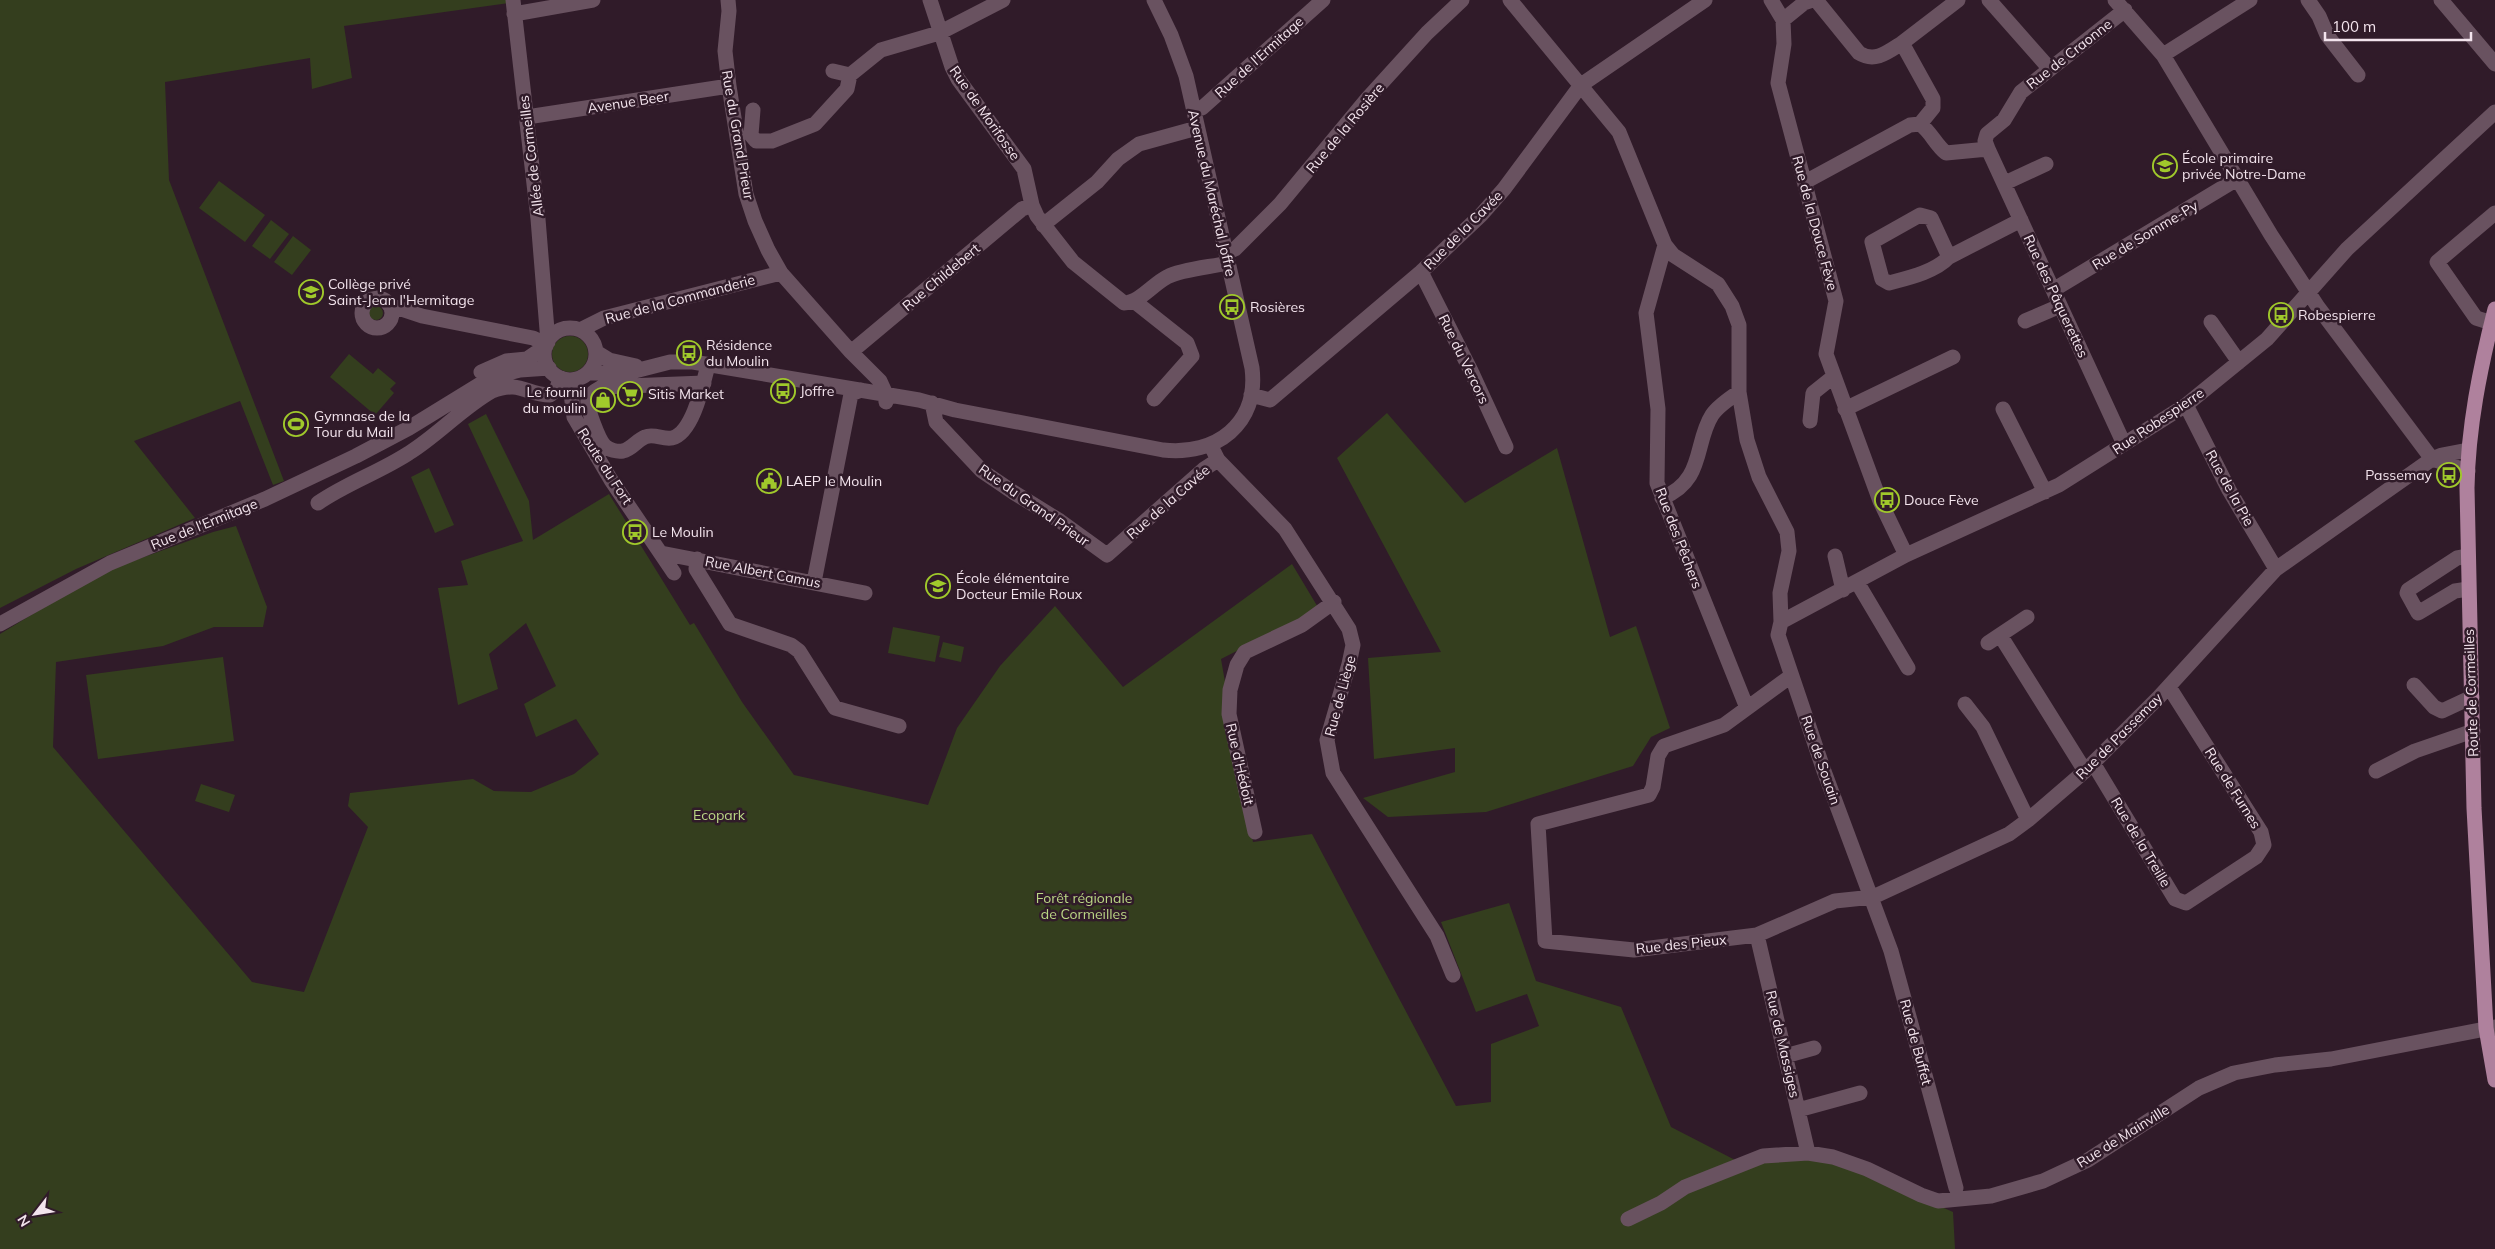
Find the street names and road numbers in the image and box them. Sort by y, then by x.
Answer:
street label: Rue de l'Ermitage [1211,12,1307,102]
street label: Rue de Craonne [2023,15,2115,93]
street label: Rue de Morifosse [946,62,1024,164]
street label: Rue du Grand Prieur [718,69,758,202]
street label: Rue de la Rosière [1302,79,1388,177]
street label: Avenue Beer [586,87,671,117]
street label: Allée de Cormeilles [515,94,547,218]
street label: Avenue du Maréchal Joffre [1184,108,1240,278]
street label: Rue de la Douce Fève [1788,154,1842,292]
street label: Rue de la Cavée [1420,187,1506,273]
street label: Rue de Somme-Py [2089,196,2202,274]
street label: Rue des Pâquerettes [2020,231,2092,361]
street label: Rue Childebert [898,239,984,315]
street label: Rue de la Commanderie [603,270,757,328]
street label: Rue du Vercors [1435,311,1493,407]
street label: Rue Robespierre [2109,384,2207,458]
street label: Route du Fort [574,424,637,508]
street label: Rue de la Pie [2202,447,2258,529]
street label: Rue du Grand Prieur [975,460,1094,551]
street label: Rue de la Cavée [1123,461,1213,543]
street label: Rue des Pêchers [1651,485,1707,591]
street label: Rue de l'Ermitage [148,494,260,554]
street label: Rue Albert Camus [703,552,823,592]
street label: Route de Cormeilles [2460,629,2482,757]
street label: Rue de Liège [1321,653,1359,739]
street label: Rue de Passemay [2072,688,2167,783]
street label: Rue de Souain [1797,713,1845,807]
street label: Rue d'Hédoit [1222,721,1258,807]
street label: Rue de Furnes [2201,744,2265,832]
street label: Rue de la Treille [2107,794,2175,890]
street label: Rue des Pieux [1635,930,1728,958]
street label: Rue de Massiges [1762,989,1804,1099]
street label: Rue de Buffet [1896,997,1936,1087]
street label: Rue de Mainville [2073,1100,2173,1172]

